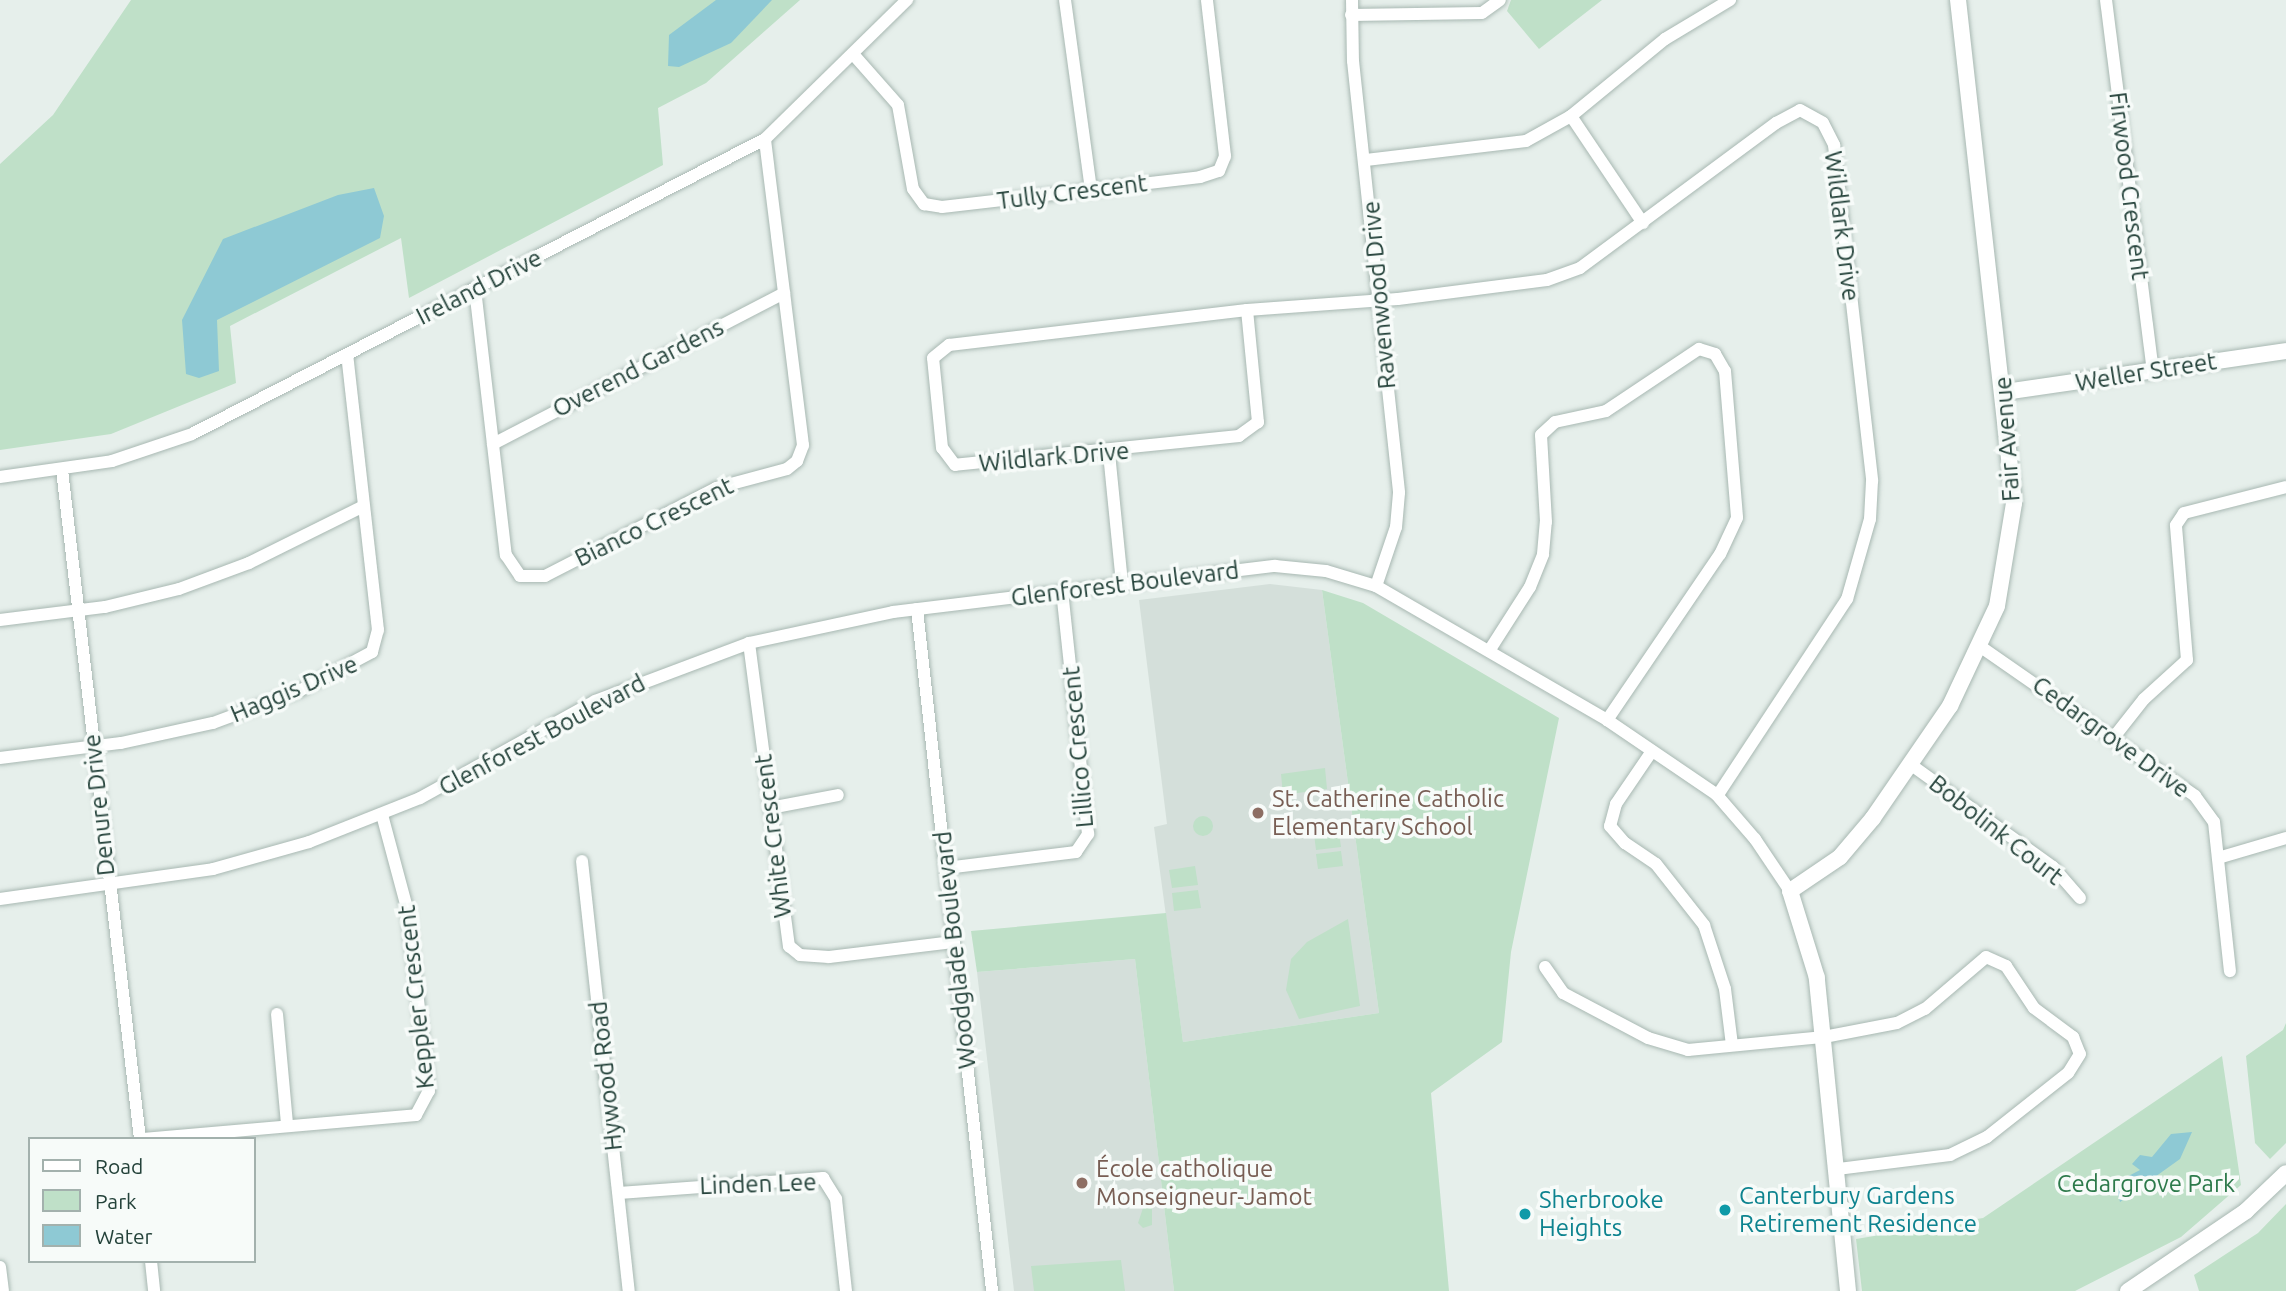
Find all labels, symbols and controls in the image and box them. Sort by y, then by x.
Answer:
street label: Firwood Crescent [2103,90,2155,282]
street label: Wildlark Drive [1819,149,1865,303]
street label: Tully Crescent [995,169,1149,215]
street label: Ravenwood Drive [1356,200,1402,390]
street label: Ireland Drive [411,243,547,331]
street label: Overend Gardens [548,313,728,423]
street label: Weller Street [2073,347,2219,397]
street label: Fair Avenue [1988,375,2026,503]
street label: Wildlark Drive [978,436,1130,478]
street label: Bianco Crescent [570,471,738,573]
street label: Glenforest Boulevard [1009,556,1241,612]
street label: Haggis Drive [226,649,362,729]
street label: Lillico Crescent [1057,665,1099,829]
street label: Glenforest Boulevard [434,668,650,802]
street label: Cedargrove Drive [2027,670,2195,804]
street label: Denure Drive [77,733,121,877]
street label: White Crescent [749,752,797,920]
street label: Bobolink Court [1923,769,2069,891]
place label: St. Catherine Catholic Elementary School [1272,785,1504,841]
marker: St. Catherine Catholic Elementary School [1250,805,1266,821]
street label: Woodglade Boulevard [928,830,982,1070]
street label: Keppler Crescent [392,904,440,1090]
street label: Hywood Road [584,1000,628,1152]
legend [28,1137,256,1263]
text: Road [95,1154,143,1178]
place label: École catholique Monseigneur-Jamot [1096,1155,1312,1211]
street label: Linden Lee [699,1168,817,1200]
park label: Cedargrove Park [2057,1170,2235,1198]
marker: École catholique Monseigneur-Jamot [1074,1175,1090,1191]
place label: Canterbury Gardens Retirement Residence [1739,1182,1977,1238]
place label: Sherbrooke Heights [1539,1186,1664,1242]
text: Park [95,1189,137,1213]
marker: Canterbury Gardens Retirement Residence [1717,1202,1733,1218]
marker: Sherbrooke Heights [1517,1206,1533,1222]
text: Water [95,1224,153,1248]

